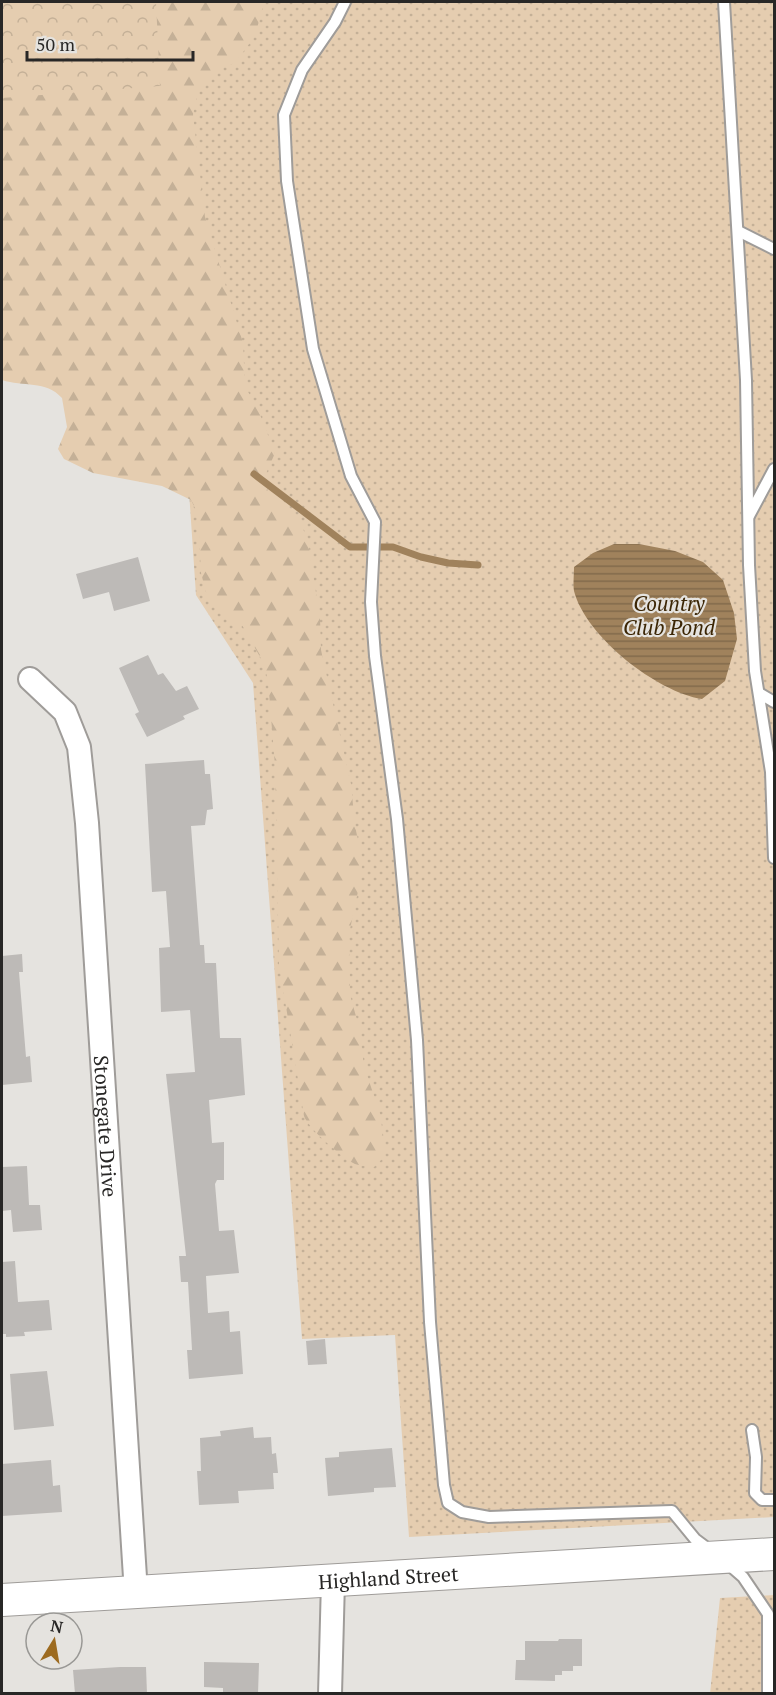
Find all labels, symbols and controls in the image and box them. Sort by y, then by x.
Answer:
scale bar [27,24,194,62]
text: 50 m [36,32,76,56]
water label: Country Club Pond [623,589,716,641]
street label: Stonegate Drive [88,1054,124,1198]
street label: Highland Street [317,1559,460,1595]
north arrow [24,1611,84,1671]
text: N [49,1614,65,1638]

